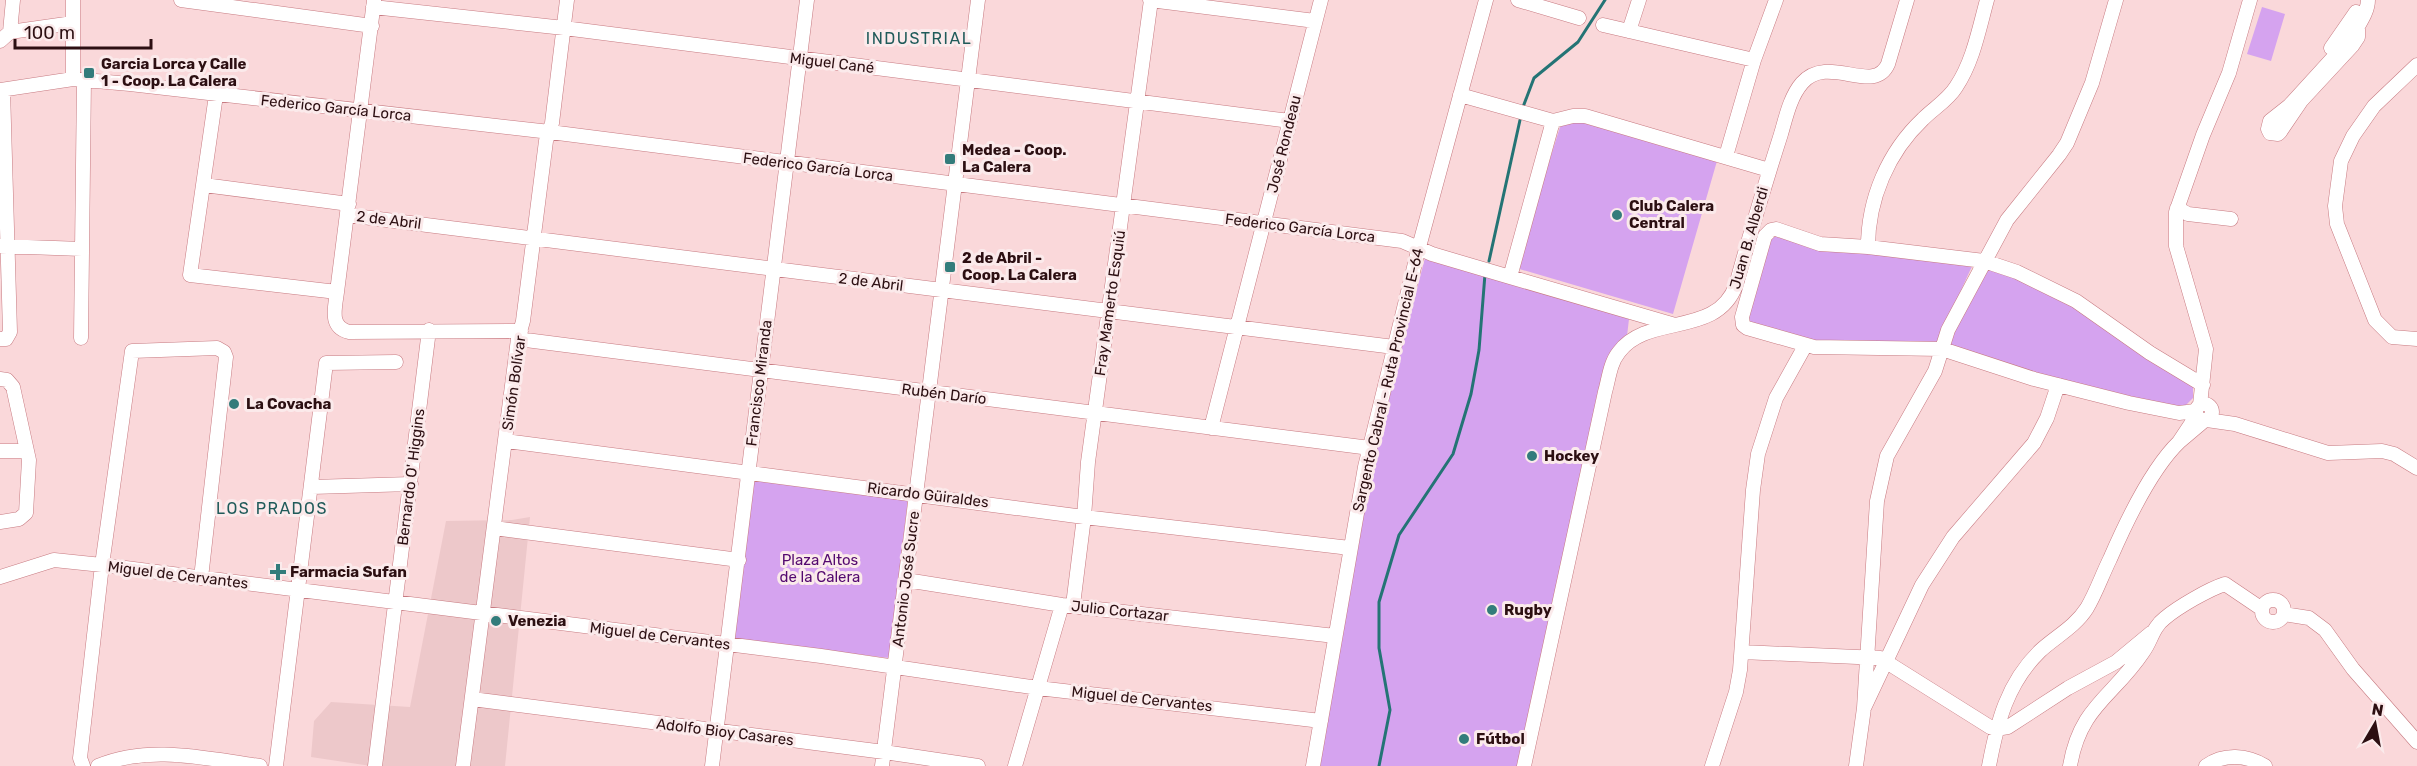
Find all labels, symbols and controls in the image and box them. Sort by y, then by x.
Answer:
scale bar [15,12,152,50]
text: 100 m [24,22,75,44]
district label: INDUSTRIAL [866,29,972,48]
street label: Miguel Cané [789,49,875,77]
place label: Garcia Lorca y Calle 1 - Coop. La Calera [101,55,247,90]
marker: Garcia Lorca y Calle 1 - Coop. La Calera [82,66,96,80]
street label: Federico García Lorca [260,91,412,125]
street label: José Rondeau [1263,93,1305,195]
place label: Medea - Coop. La Calera [962,141,1067,176]
street label: Federico García Lorca [742,149,894,185]
marker: Medea - Coop. La Calera [943,152,957,166]
street label: Juan B. Alberdi [1726,185,1772,291]
place label: Club Calera Central [1629,197,1714,232]
street label: 2 de Abril [356,207,422,233]
marker: Club Calera Central [1610,208,1624,222]
street label: Federico García Lorca [1224,210,1376,246]
street label: Fray Mamerto Esquiú [1091,229,1129,377]
street label: Sargento Cabral - Ruta Provincial E-64 [1349,246,1427,514]
place label: 2 de Abril - Coop. La Calera [962,249,1077,284]
marker: 2 de Abril - Coop. La Calera [943,260,957,274]
street label: 2 de Abril [838,269,904,295]
street label: Francisco Miranda [742,319,776,447]
street label: Simón Bolívar [498,334,530,432]
street label: Rubén Darío [900,380,988,408]
place label: La Covacha [246,395,331,413]
marker: La Covacha [227,397,241,411]
street label: Bernardo O' Higgins [394,407,428,547]
place label: Hockey [1544,447,1599,465]
marker: Hockey [1525,449,1539,463]
street label: Ricardo Güiraldes [866,479,990,511]
district label: LOS PRADOS [216,499,328,518]
street label: Antonio José Sucre [889,510,923,648]
park label: Plaza Altos de la Calera [780,551,860,586]
street label: Miguel de Cervantes [107,557,250,593]
place label: Farmacia Sufan [290,563,407,581]
marker: Farmacia Sufan [271,565,285,579]
street label: Julio Cortazar [1070,597,1170,625]
place label: Rugby [1504,601,1552,619]
marker: Rugby [1485,603,1499,617]
place label: Venezia [508,612,567,630]
marker: Venezia [489,614,503,628]
street label: Miguel de Cervantes [589,618,732,654]
street label: Miguel de Cervantes [1071,683,1214,715]
north arrow [2345,694,2405,754]
text: N [2370,699,2385,720]
street label: Adolfo Bioy Casares [655,715,795,749]
place label: Fútbol [1476,730,1525,748]
marker: Fútbol [1457,732,1471,746]

